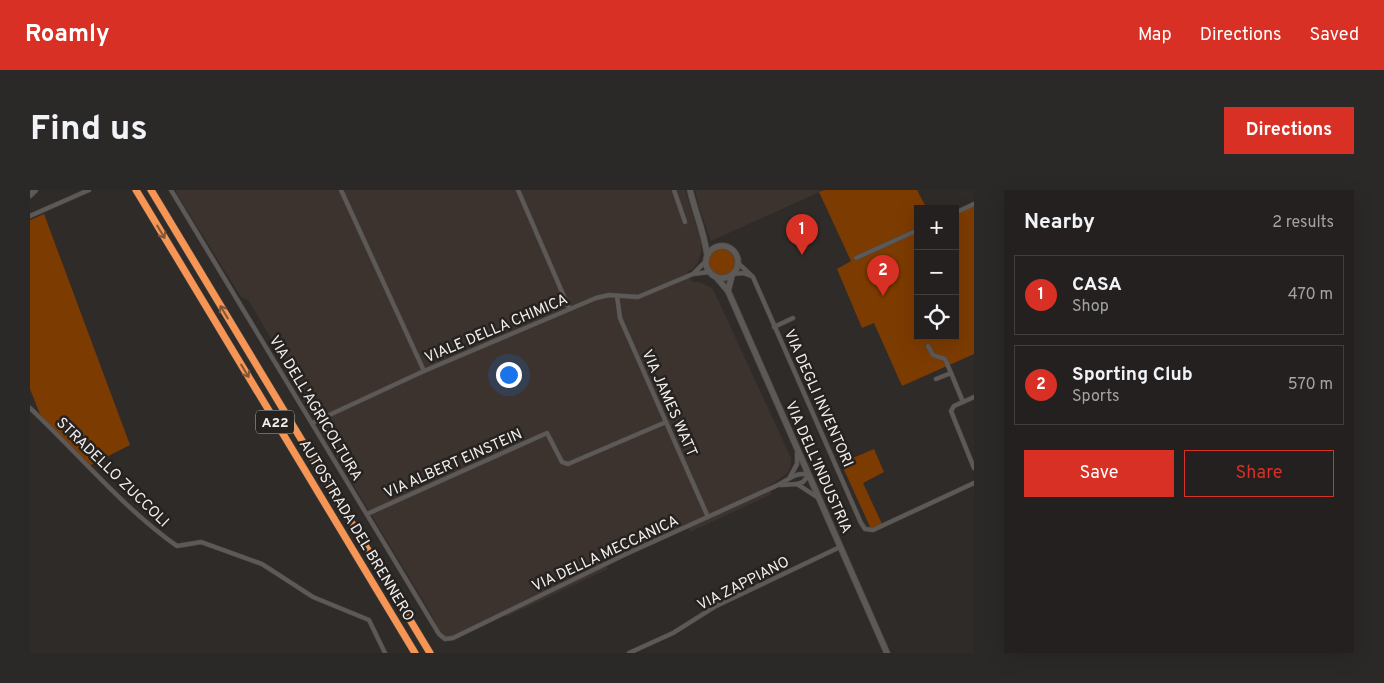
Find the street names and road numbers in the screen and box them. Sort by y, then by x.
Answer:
street label: VIALE DELLA CHIMICA [422,291,571,368]
street label: VIA DEGLI INVENTORI [779,327,857,470]
street label: VIA DELL'AGRICOLTURA [264,333,366,485]
street label: VIA JAMES WATT [636,347,701,460]
street label: VIA DELL'INDUSTRIA [780,399,855,537]
road number: A22 [256,410,294,433]
street label: STRADELLO ZUCCOLI [51,414,172,532]
street label: VIA ALBERT EINSTEIN [382,425,526,503]
street label: AUTOSTRADA DEL BRENNERO [294,436,418,625]
street label: VIA DELLA MECCANICA [529,512,682,597]
street label: VIA ZAPPIANO [695,553,793,616]

